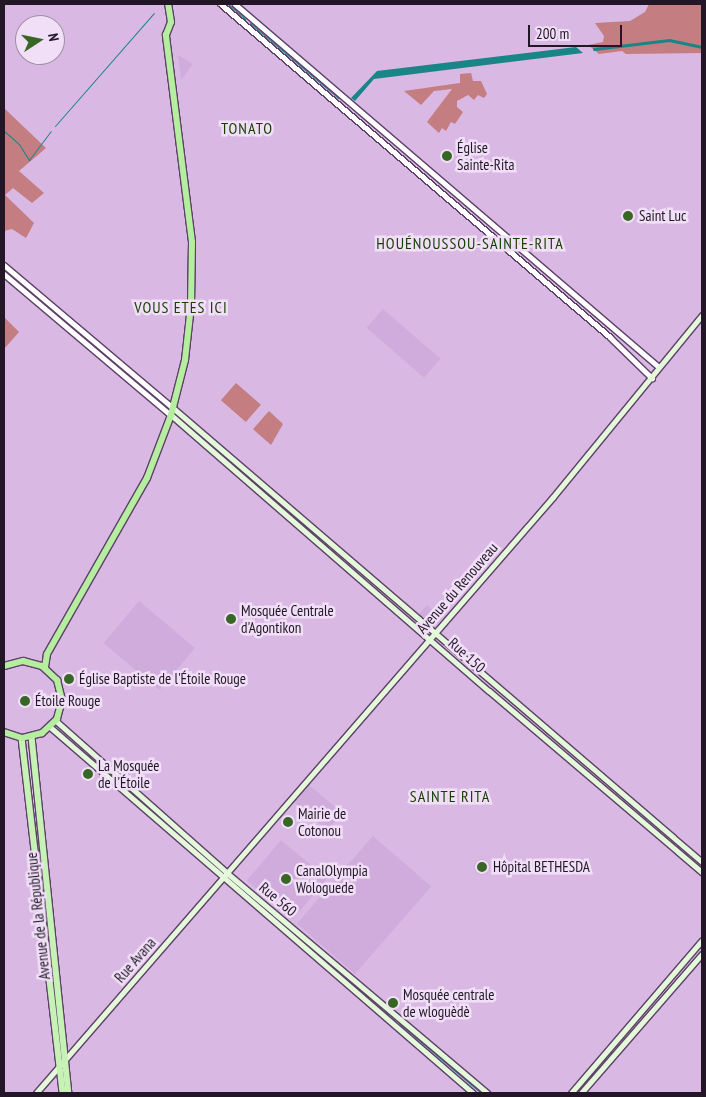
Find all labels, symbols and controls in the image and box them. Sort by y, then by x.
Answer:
north arrow [15,15,65,65]
scale bar [531,15,625,47]
text: 200 m [536,24,569,43]
text: N [44,32,63,43]
district label: TONATO [220,118,274,138]
place label: Église Sainte-Rita [457,138,514,173]
marker: Église Sainte-Rita [441,150,453,162]
place label: Saint Luc [639,207,686,225]
marker: Saint Luc [621,209,635,223]
district label: HOUÉNOUSSOU-SAINTE-RITA [373,233,567,253]
district label: VOUS ETES ICI [133,297,229,317]
street label: Avenue du Renouveau [413,539,501,637]
place label: Mosquée Centrale d'Agontikon [241,601,334,636]
marker: Mosquée Centrale d'Agontikon [225,613,237,625]
street label: Rue 150 [445,634,489,676]
place label: Église Baptiste de l'Étoile Rouge [79,670,246,688]
marker: Église Baptiste de l'Étoile Rouge [63,673,75,685]
place label: Étoile Rouge [35,692,100,710]
marker: Étoile Rouge [19,695,31,707]
place label: La Mosquée de l'Étoile [98,756,160,791]
marker: La Mosquée de l'Étoile [82,768,94,780]
district label: SAINTE RITA [408,786,492,806]
place label: Mairie de Cotonou [298,804,346,839]
marker: Mairie de Cotonou [282,816,294,828]
street label: Avenue de la République [22,851,54,981]
place label: Hôpital BETHESDA [493,858,590,876]
marker: Hôpital BETHESDA [475,860,489,874]
place label: CanalOlympia Wologuede [296,861,368,896]
marker: CanalOlympia Wologuede [280,873,292,885]
street label: Rue 560 [256,878,300,920]
street label: Rue Avana [110,934,160,986]
place label: Mosquée centrale de wloguèdè [403,985,494,1020]
marker: Mosquée centrale de wloguèdè [387,997,399,1009]

